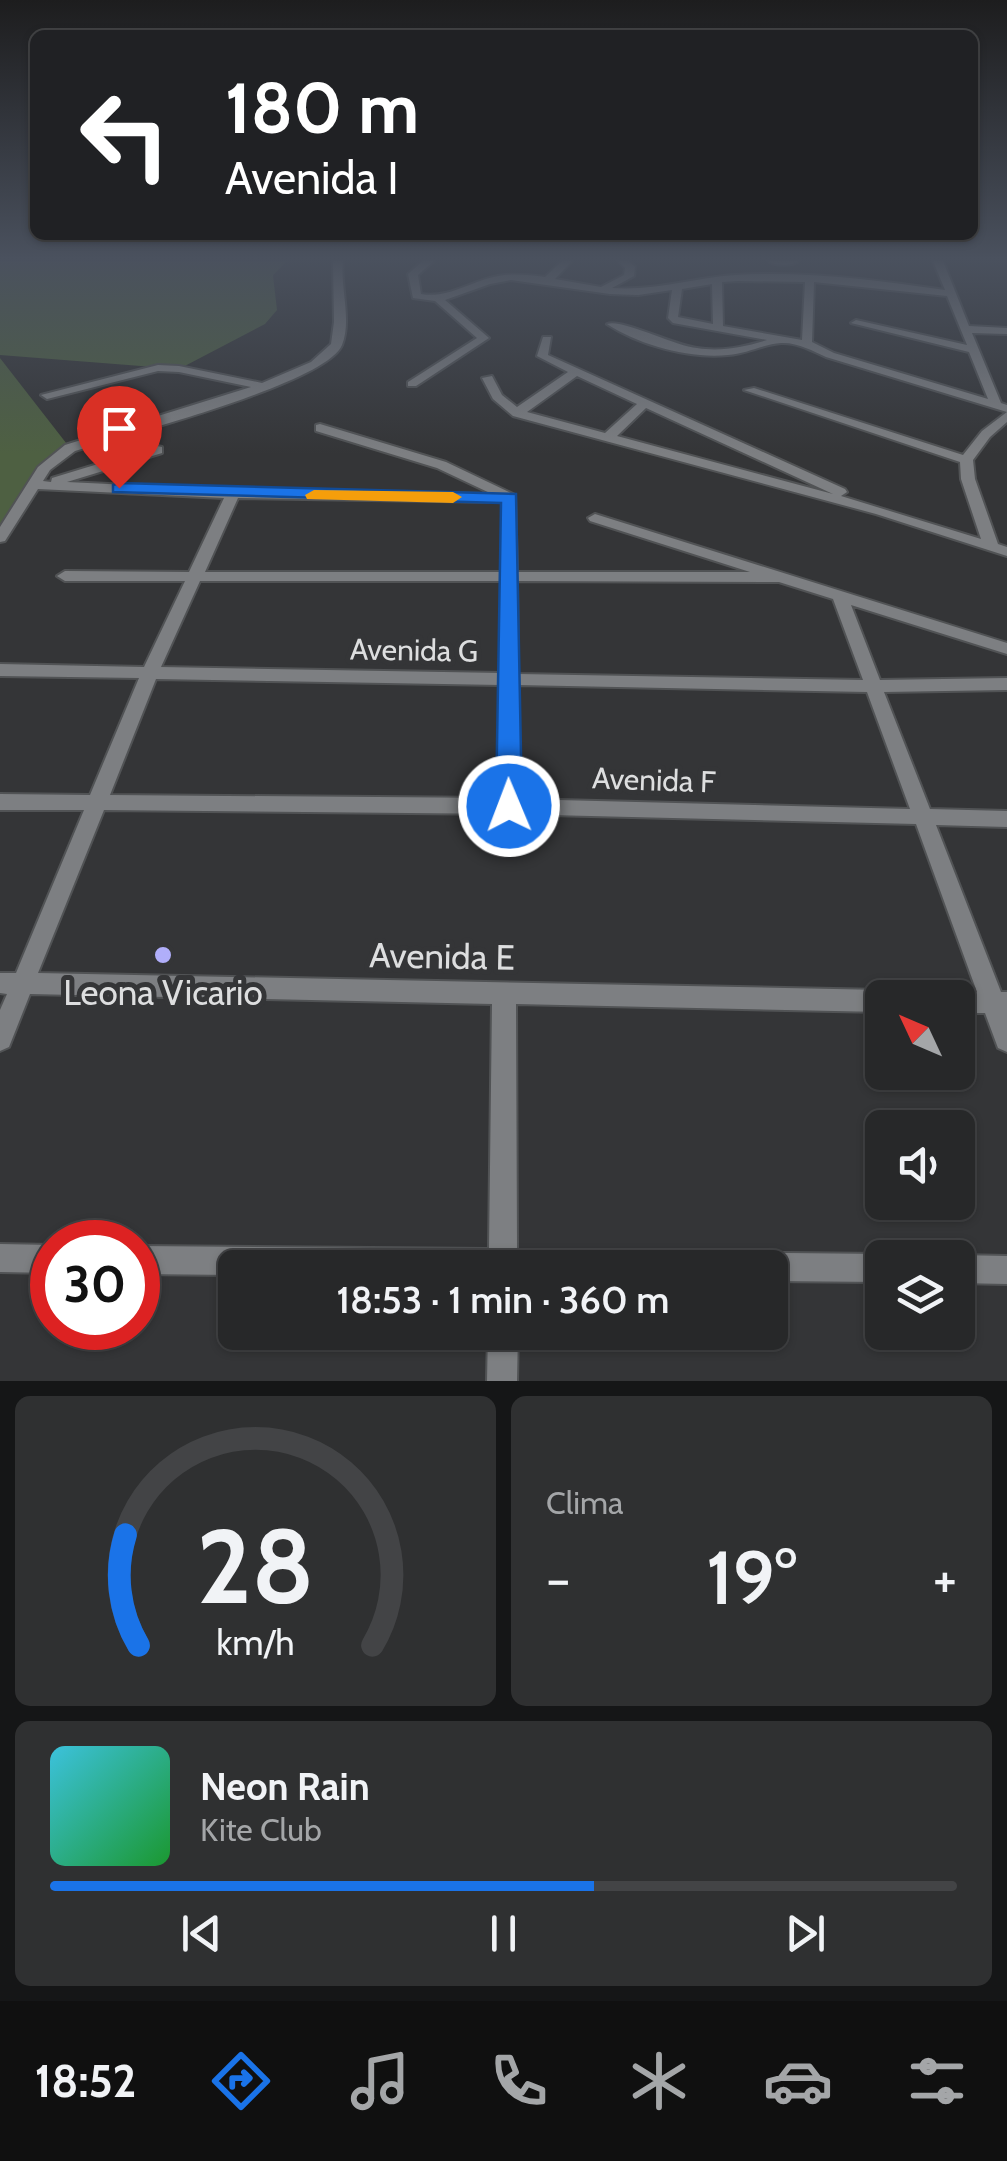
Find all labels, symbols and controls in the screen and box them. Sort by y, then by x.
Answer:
text: 180 m [225,65,419,151]
icon: left [60,70,190,200]
text: Avenida I [225,151,399,205]
pin [77,386,162,489]
icon: arrive [92,401,147,456]
street label: Avenida G [349,630,479,670]
position arrow [457,754,561,858]
street label: Avenida F [591,759,717,801]
street label: Avenida E [369,933,515,979]
marker: Leona Vicario [152,944,174,966]
place label: Leona Vicario [63,971,263,1014]
north arrow [865,980,975,1090]
map controls [865,980,975,1350]
button: sound [865,1110,975,1220]
speed limit sign: 30 [30,1220,160,1350]
button: layers [865,1240,975,1350]
text: 18:53 · 1 min · 360 m [337,1276,669,1323]
text: Clima [546,1483,623,1522]
text: 28 [197,1503,314,1629]
text: 19° [706,1532,797,1623]
text: − [546,1545,570,1612]
text: + [933,1545,957,1612]
text: km/h [216,1621,295,1664]
text: Neon Rain [200,1763,370,1810]
text: Kite Club [200,1810,322,1849]
icon: previous [174,1906,229,1961]
icon: pause [476,1906,531,1961]
icon: next [778,1906,833,1961]
icon: directions [206,2046,276,2116]
icon: music [345,2046,415,2116]
icon: phone [484,2046,554,2116]
icon: climate [624,2046,694,2116]
icon: car [763,2046,833,2116]
icon: filters [902,2046,972,2116]
text: 18:52 [35,2054,136,2108]

